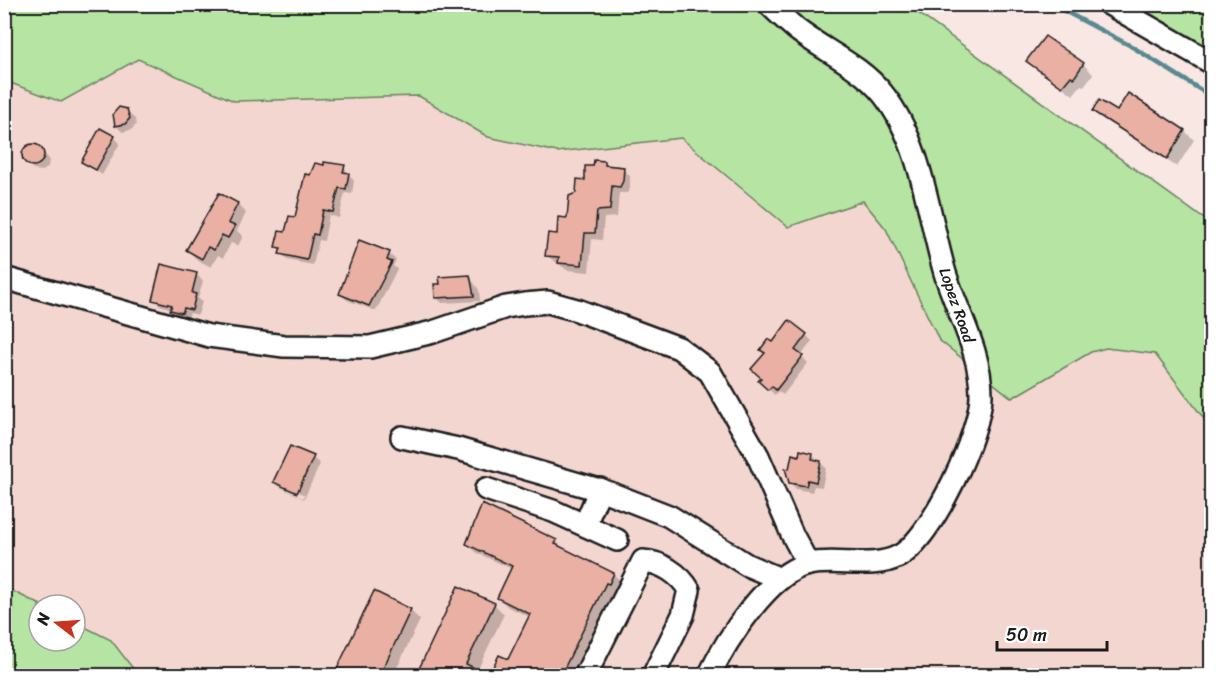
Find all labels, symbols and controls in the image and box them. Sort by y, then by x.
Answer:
street label: Lopez Road [931,263,984,348]
north arrow [27,593,87,653]
text: N [27,608,59,629]
scale bar [997,614,1106,652]
text: 50 m [1006,619,1047,651]

